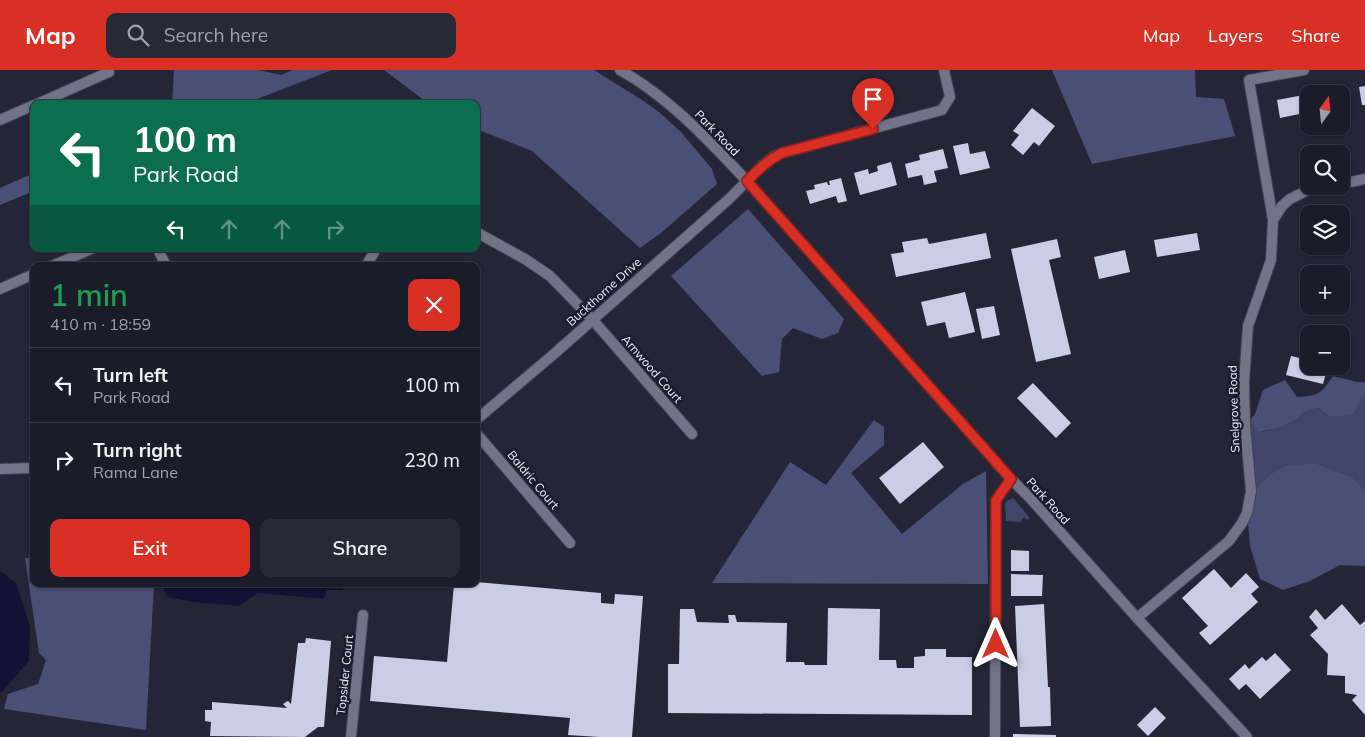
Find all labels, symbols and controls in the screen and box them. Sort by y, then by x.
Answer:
search box [106,13,456,58]
text: Map [25,20,76,50]
icon: search [124,21,152,49]
text: Search here [164,23,268,47]
text: Map [1143,24,1180,47]
text: Layers [1208,24,1263,47]
text: Share [1291,24,1340,47]
pin [852,78,894,129]
icon: arrive [859,85,887,113]
north arrow [1300,85,1350,135]
map controls [1300,85,1350,375]
street label: Park Road [692,107,743,159]
text: 100 m [133,117,237,161]
icon: left [50,120,115,185]
button: search [1300,145,1350,195]
text: Park Road [133,160,239,188]
button: layers [1300,205,1350,255]
icon: left [162,215,190,243]
icon: ahead [215,215,243,243]
icon: ahead [268,215,296,243]
icon: right [321,215,349,243]
street label: Buckthorne Drive [563,254,644,329]
button: + [1300,265,1350,315]
text: 1 min [50,276,128,314]
button: close [408,279,460,331]
text: 410 m · 18:59 [50,314,151,334]
button: − [1300,325,1350,375]
street label: Arnwood Court [619,332,686,406]
text: Turn left [93,363,168,387]
street label: Snelgrove Road [1224,365,1243,453]
icon: left [50,371,78,399]
text: 100 m [404,373,460,397]
text: Park Road [93,387,170,407]
text: Turn right [93,438,182,462]
icon: right [50,446,78,474]
street label: Baldric Court [504,447,562,512]
text: 230 m [404,448,460,472]
text: Rama Lane [93,462,178,482]
street label: Park Road [1023,474,1073,527]
button: Exit [50,519,250,577]
button: Share [260,519,460,577]
position arrow [969,617,1021,669]
street label: Topsider Court [333,634,356,716]

